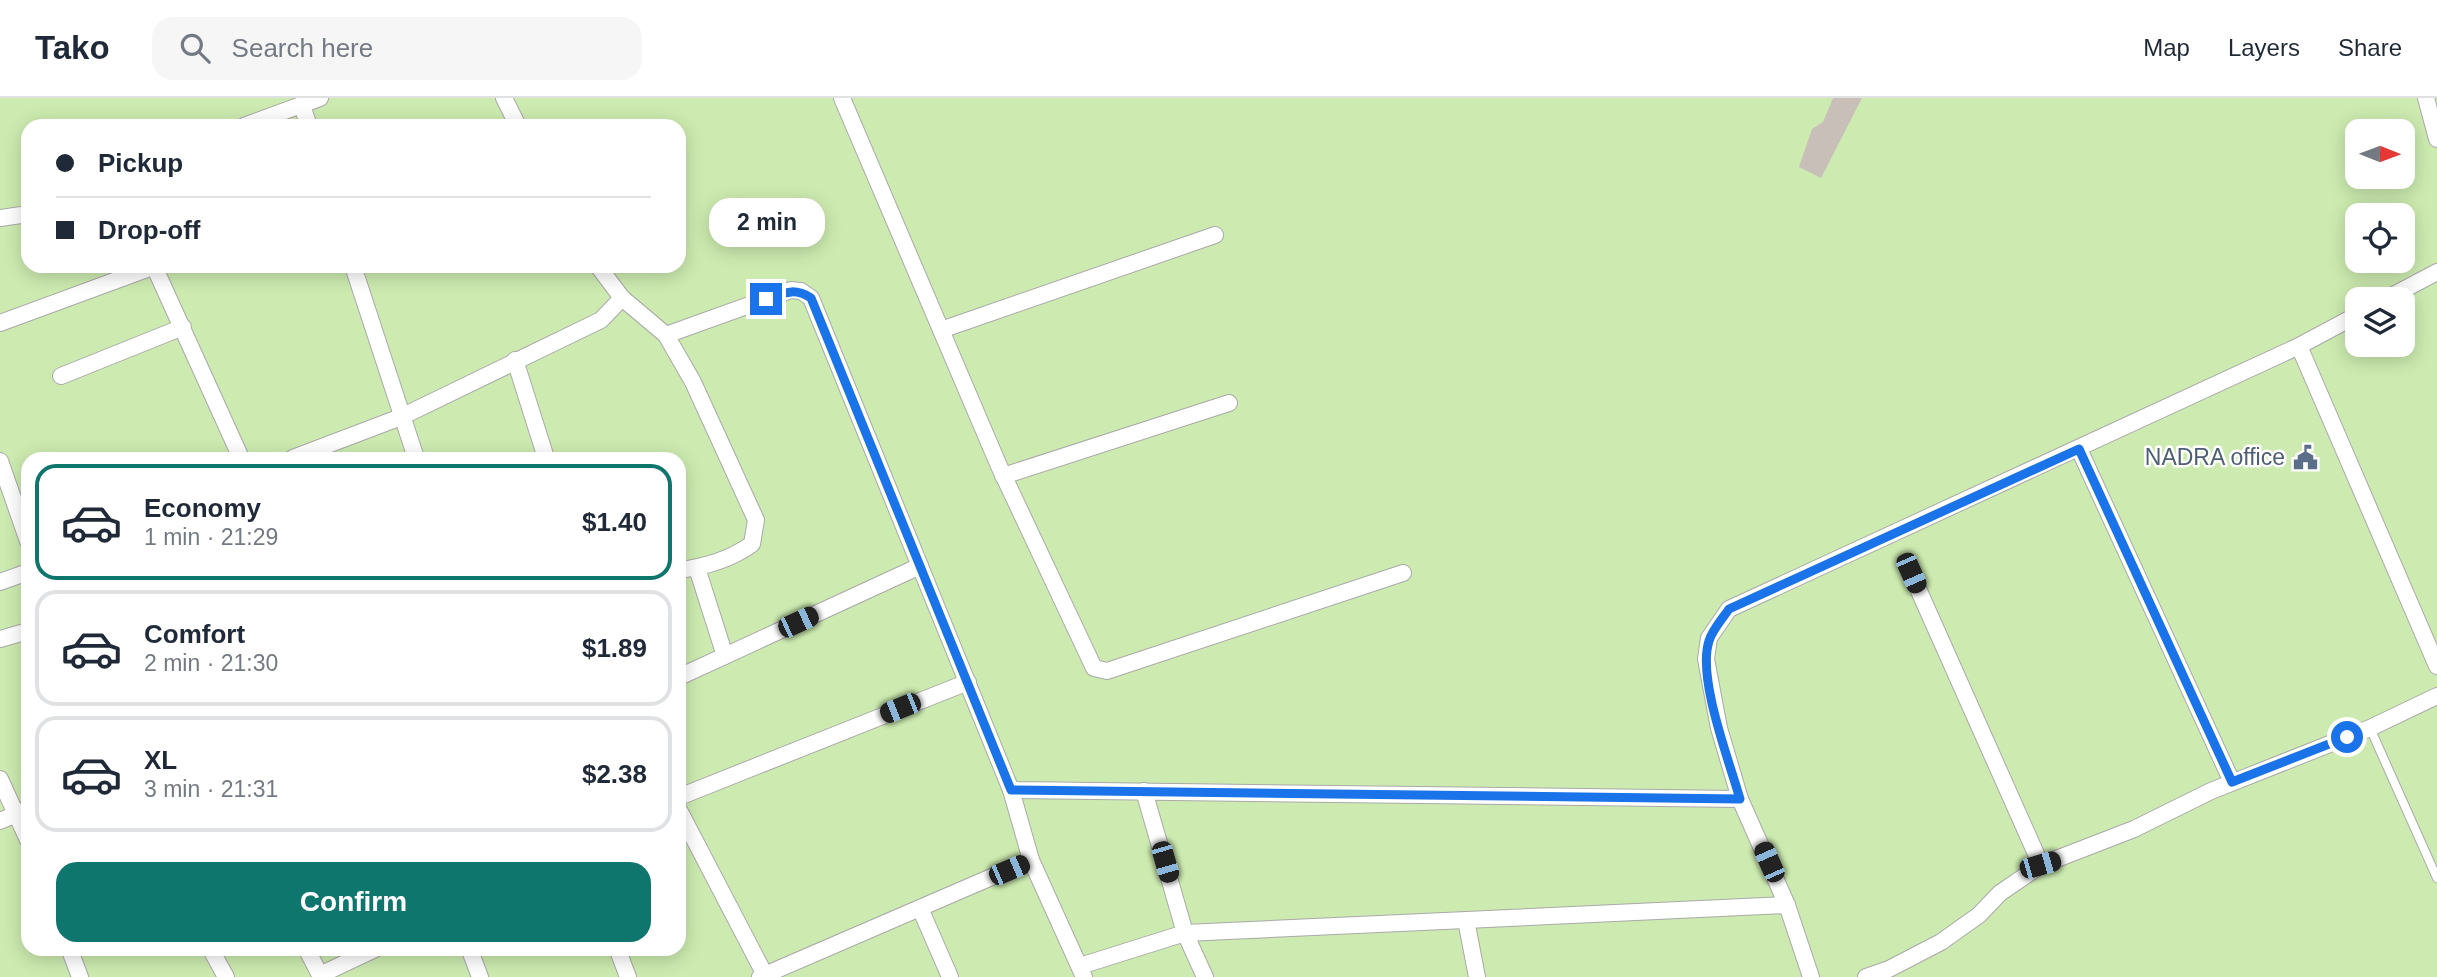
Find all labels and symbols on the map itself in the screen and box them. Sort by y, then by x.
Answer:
north arrow [2345,119,2415,189]
callout: 2 min [708,198,824,246]
route end [750,283,782,315]
public building icon: NADRA office [2291,443,2319,471]
place label: NADRA office [2145,444,2285,470]
car [1893,550,1930,596]
car [775,604,822,640]
car [877,690,924,726]
route start [2331,721,2363,753]
car [1150,839,1181,885]
car [1751,839,1788,885]
car [2017,849,2064,881]
car [986,852,1033,888]

